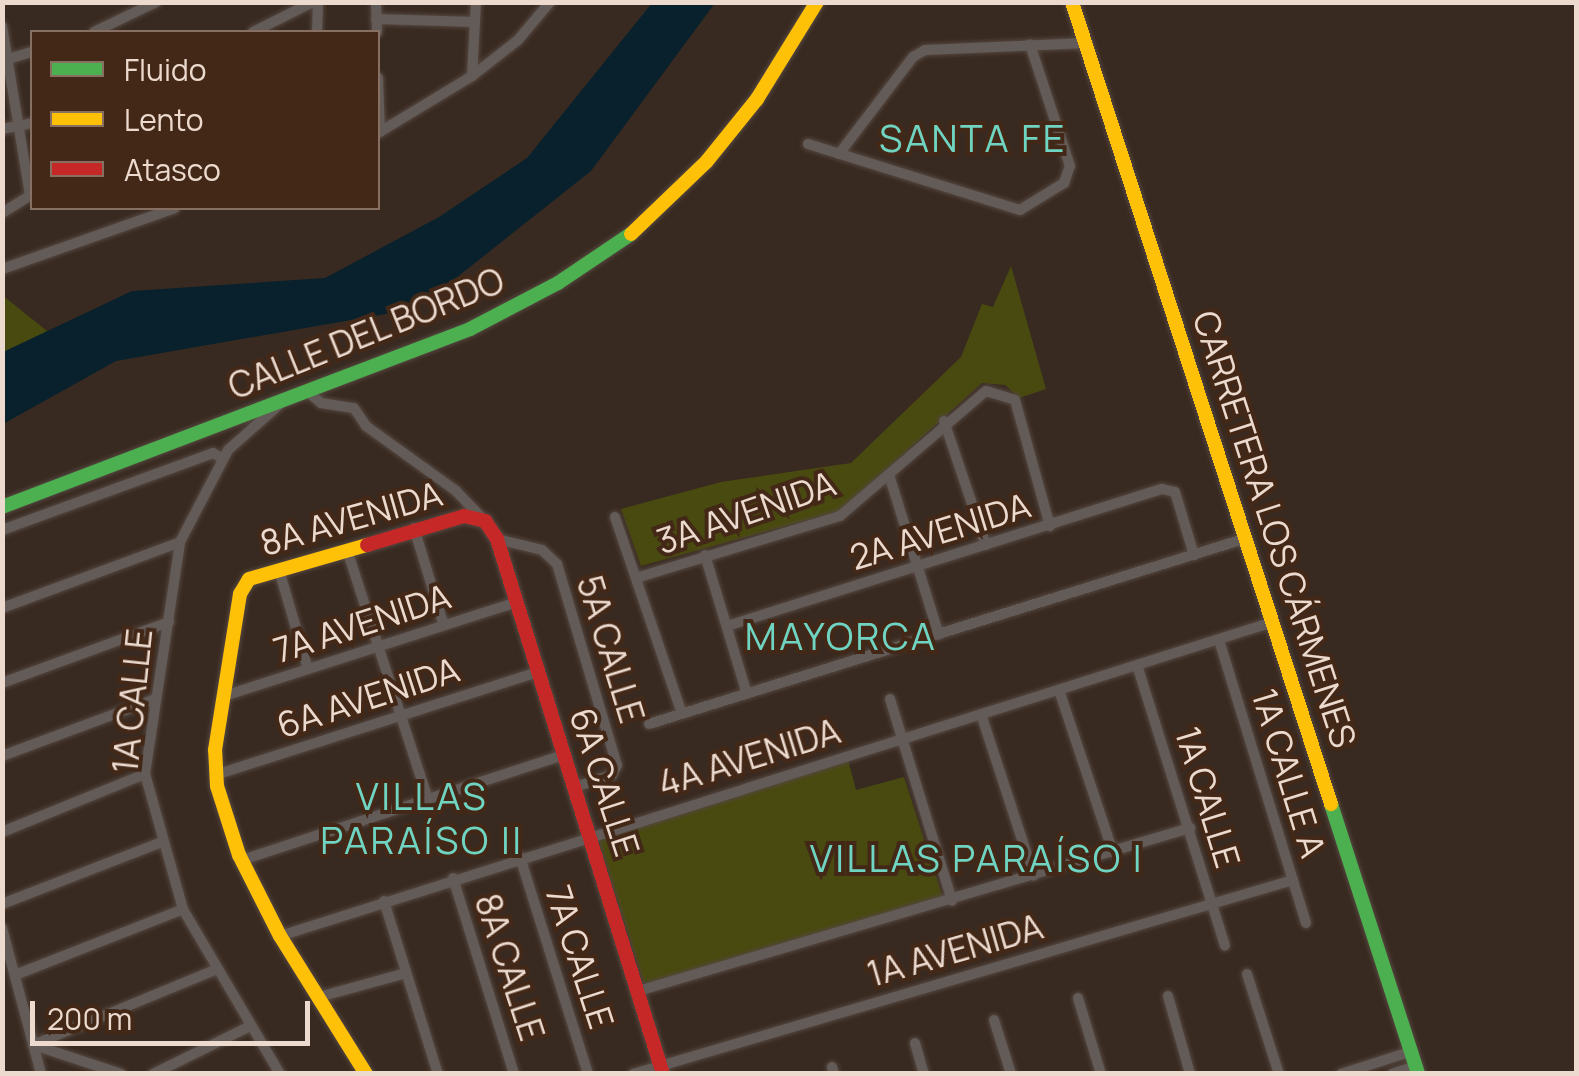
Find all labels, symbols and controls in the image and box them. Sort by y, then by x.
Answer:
legend [30,30,380,210]
text: Fluido [124,49,206,90]
text: Lento [124,99,203,140]
district label: SANTA FE [879,115,1067,161]
text: Atasco [124,149,221,190]
street label: CALLE DEL BORDO [221,258,511,408]
street label: CARRETERA LOS CÁRMENES [1185,306,1365,752]
street label: 3A AVENIDA [651,462,841,562]
street label: 8A AVENIDA [255,472,447,564]
street label: 2A AVENIDA [845,484,1035,578]
street label: 5A CALLE [569,570,653,728]
street label: 7A AVENIDA [268,575,456,671]
district label: MAYORCA [745,613,937,659]
street label: 1A CALLE [104,627,160,775]
street label: 6A AVENIDA [272,648,464,746]
street label: 1A CALLE A [1243,684,1335,862]
street label: 6A CALLE [561,703,649,861]
street label: 4A AVENIDA [653,709,845,805]
street label: 1A CALLE [1167,722,1249,872]
district label: VILLAS PARAÍSO II [320,773,524,862]
district label: VILLAS PARAÍSO I [810,835,1144,881]
street label: 7A CALLE [537,880,623,1034]
street label: 8A CALLE [467,888,553,1046]
street label: 1A AVENIDA [862,905,1048,995]
scale bar [35,981,315,1043]
text: 200 m [47,998,132,1039]

